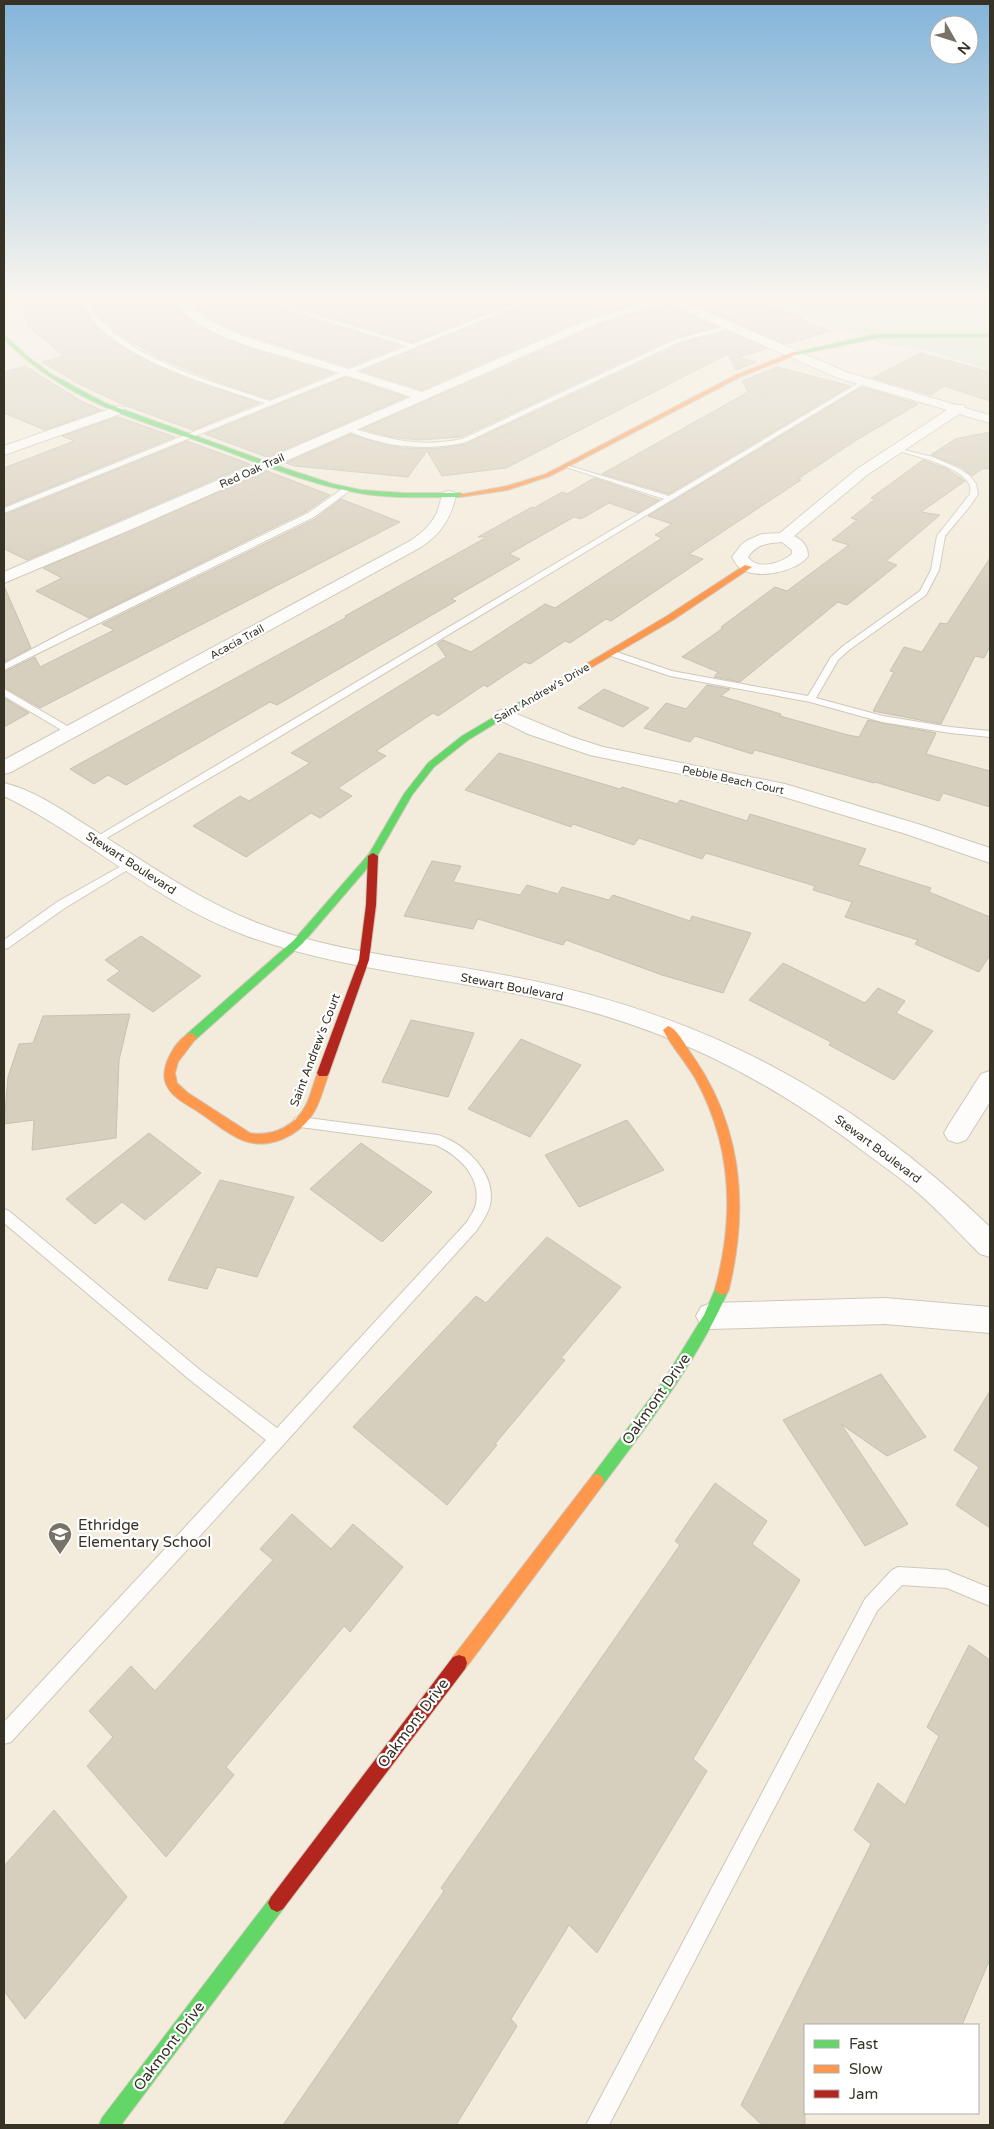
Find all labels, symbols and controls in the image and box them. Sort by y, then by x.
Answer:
north arrow [929,15,979,65]
text: N [954,38,974,58]
street label: Red Oak Trail [218,451,286,491]
street label: Acacia Trail [208,622,266,662]
street label: Saint Andrew's Drive [492,660,592,726]
street label: Pebble Beach Court [681,763,785,797]
street label: Stewart Boulevard [83,829,179,897]
street label: Stewart Boulevard [459,970,565,1004]
street label: Saint Andrew's Court [287,991,343,1108]
street label: Stewart Boulevard [832,1112,924,1186]
street label: Oakmont Drive [618,1350,694,1448]
place label: Ethridge Elementary School [78,1516,211,1551]
school or university icon: Ethridge Elementary School [47,1521,73,1555]
street label: Oakmont Drive [374,1675,452,1771]
street label: Oakmont Drive [130,1998,208,2094]
legend [804,2024,979,2114]
text: Fast [849,2035,879,2053]
text: Slow [849,2060,883,2078]
text: Jam [849,2085,878,2103]

